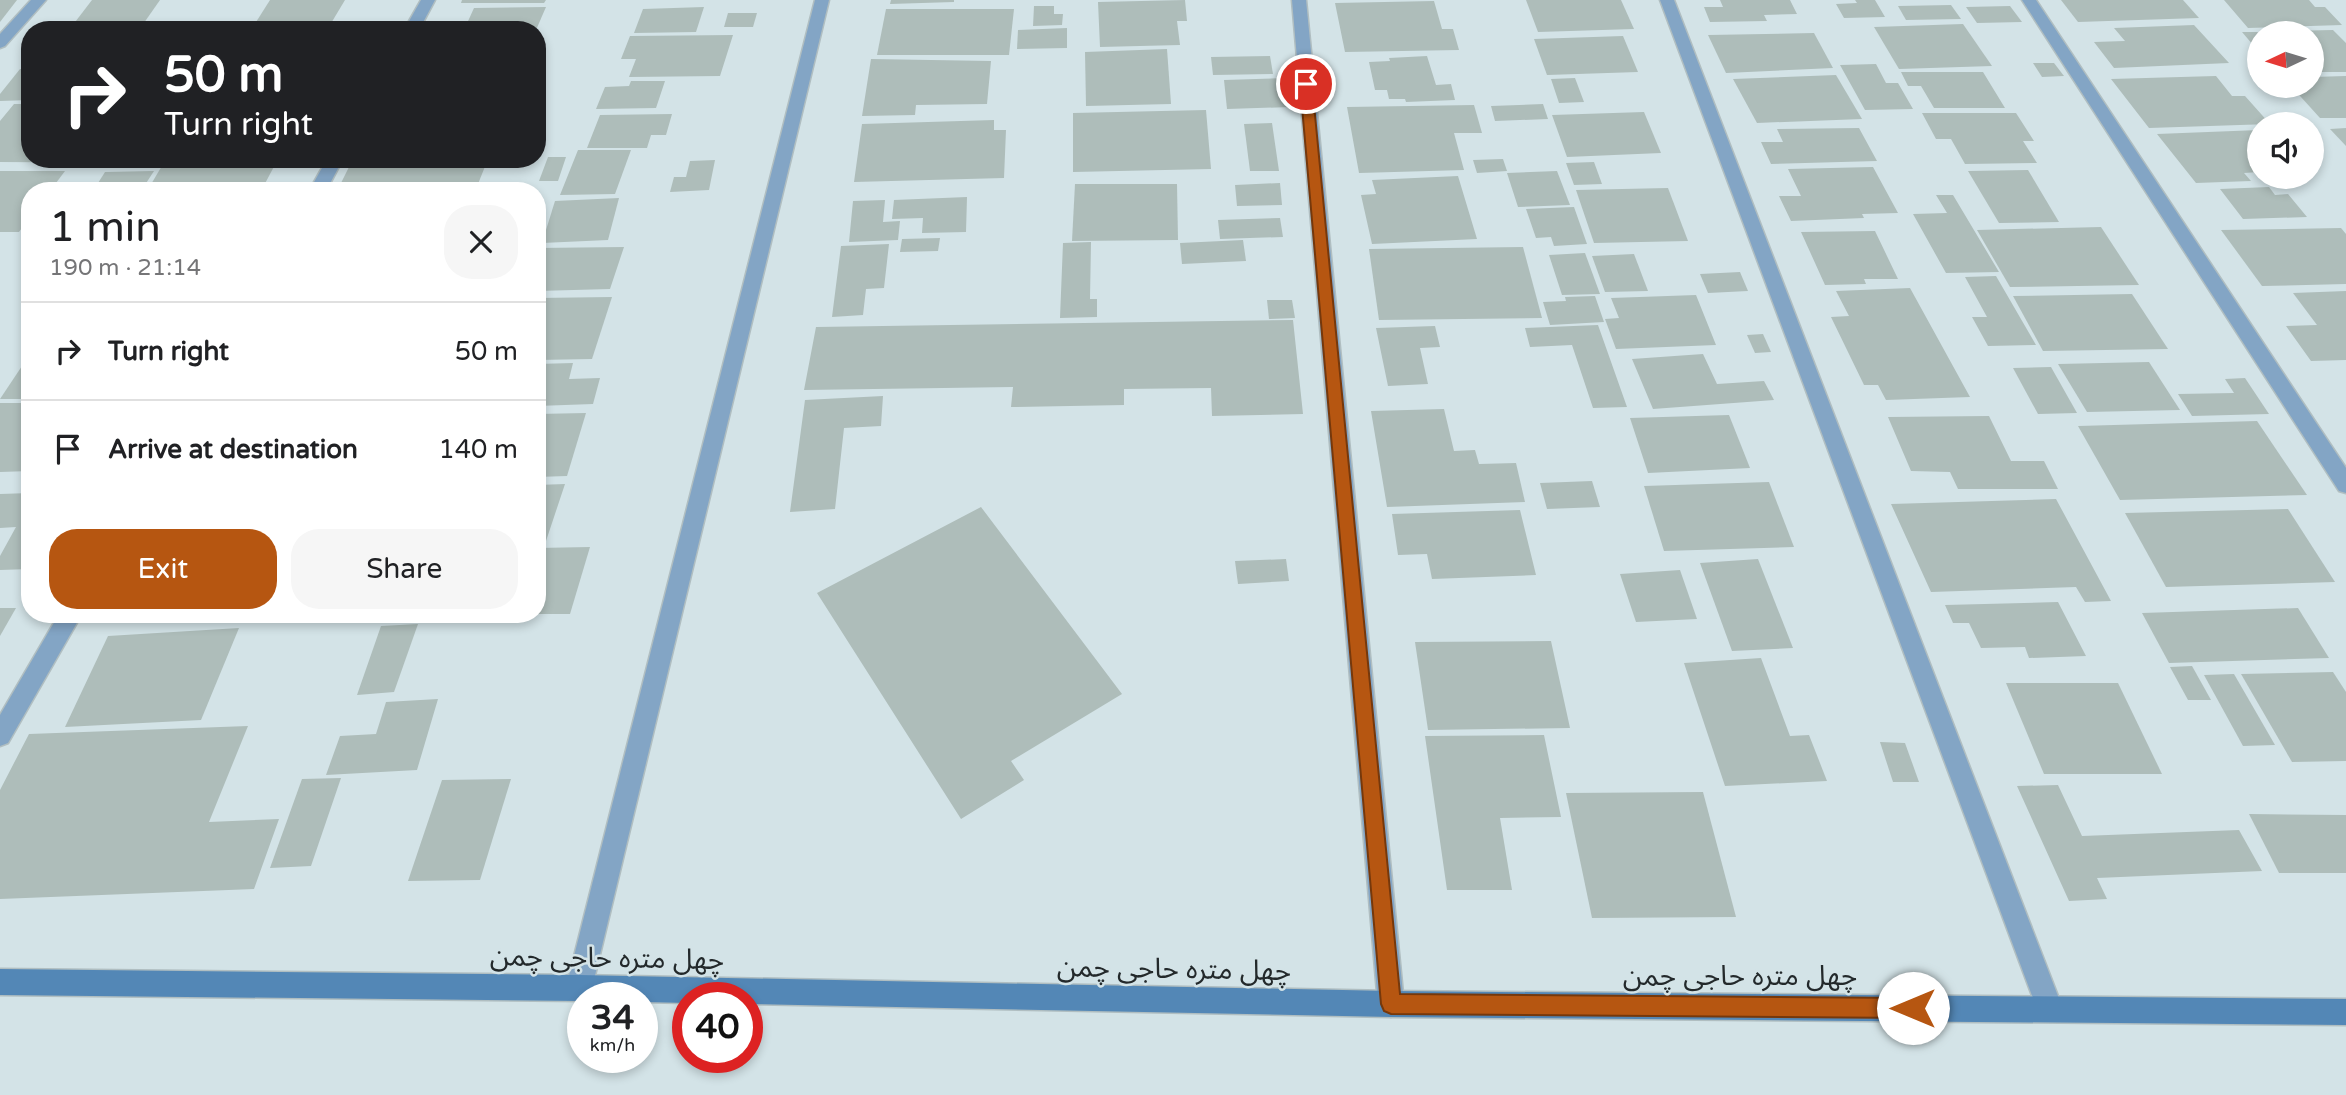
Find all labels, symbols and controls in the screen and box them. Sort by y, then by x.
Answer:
north arrow [2247,21,2324,98]
map controls [2247,21,2324,189]
text: 50 m [164,46,283,105]
icon: right [49,49,140,140]
pin [1276,54,1336,114]
icon: arrive [1287,65,1325,103]
text: Turn right [164,106,313,144]
button: sound [2247,112,2324,189]
text: 1 min [49,202,161,253]
button: close [444,205,518,279]
text: 190 m · 21:14 [49,254,201,282]
icon: right [49,332,87,370]
text: Turn right [108,336,229,367]
text: 50 m [455,336,518,367]
icon: arrive [49,430,87,468]
text: Arrive at destination [108,434,358,465]
text: 140 m [438,434,518,465]
button: Exit [49,529,277,609]
button: Share [291,529,518,609]
street label: چهل متره حاجی چمن [490,939,724,977]
street label: چهل متره حاجی چمن [1057,950,1291,988]
street label: چهل متره حاجی چمن [1623,959,1857,993]
position arrow [1876,971,1950,1045]
speed limit sign: 40 [672,982,763,1073]
text: 34 [591,997,634,1039]
text: km/h [590,1034,635,1056]

